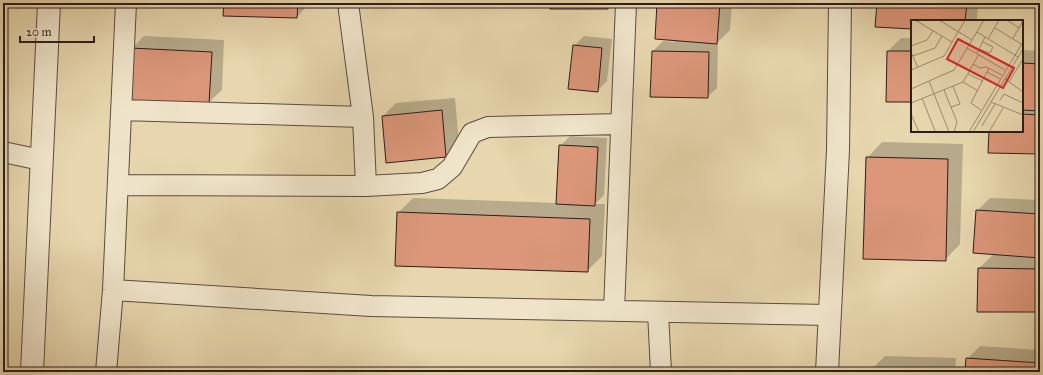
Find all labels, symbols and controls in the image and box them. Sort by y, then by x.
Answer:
scale bar [20,18,94,44]
inset map [911,20,1023,132]
text: 20 m [26,25,52,39]

